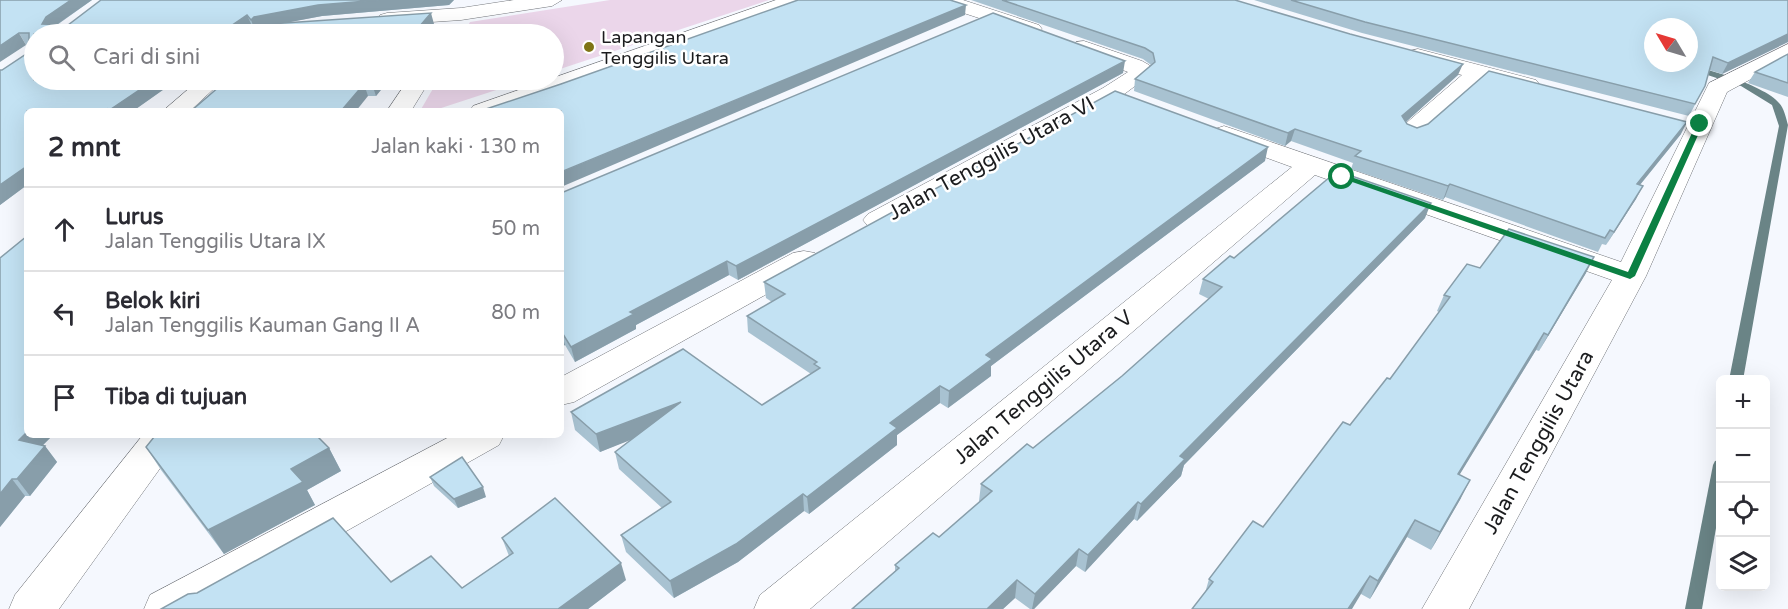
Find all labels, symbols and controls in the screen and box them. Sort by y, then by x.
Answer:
north arrow [1644,18,1698,72]
search box [24,24,564,90]
place label: Lapangan Tenggilis Utara [601,26,729,69]
marker: Lapangan Tenggilis Utara [582,40,596,54]
icon: search [45,41,78,74]
text: Cari di sini [93,44,200,70]
street label: Jalan Tenggilis Utara VI [884,91,1099,226]
route end [1686,110,1712,136]
text: 2 mnt [48,132,120,163]
text: Jalan kaki · 130 m [371,135,540,159]
route start [1328,163,1354,189]
text: Lurus [105,204,163,230]
icon: ahead [48,213,81,246]
text: 50 m [491,217,540,241]
text: Jalan Tenggilis Utara IX [105,230,326,254]
text: Belok kiri [105,288,201,314]
icon: left [48,297,81,330]
text: 80 m [491,301,540,325]
street label: Jalan Tenggilis Utara V [949,305,1138,470]
text: Jalan Tenggilis Kauman Gang II A [105,314,420,338]
street label: Jalan Tenggilis Utara [1478,346,1599,538]
map controls [1716,375,1770,591]
button: + [1716,375,1770,429]
icon: arrive [48,381,81,414]
text: Tiba di tujuan [105,384,247,410]
button: − [1716,429,1770,483]
button: locate [1716,483,1770,537]
button: layers [1716,537,1770,591]

